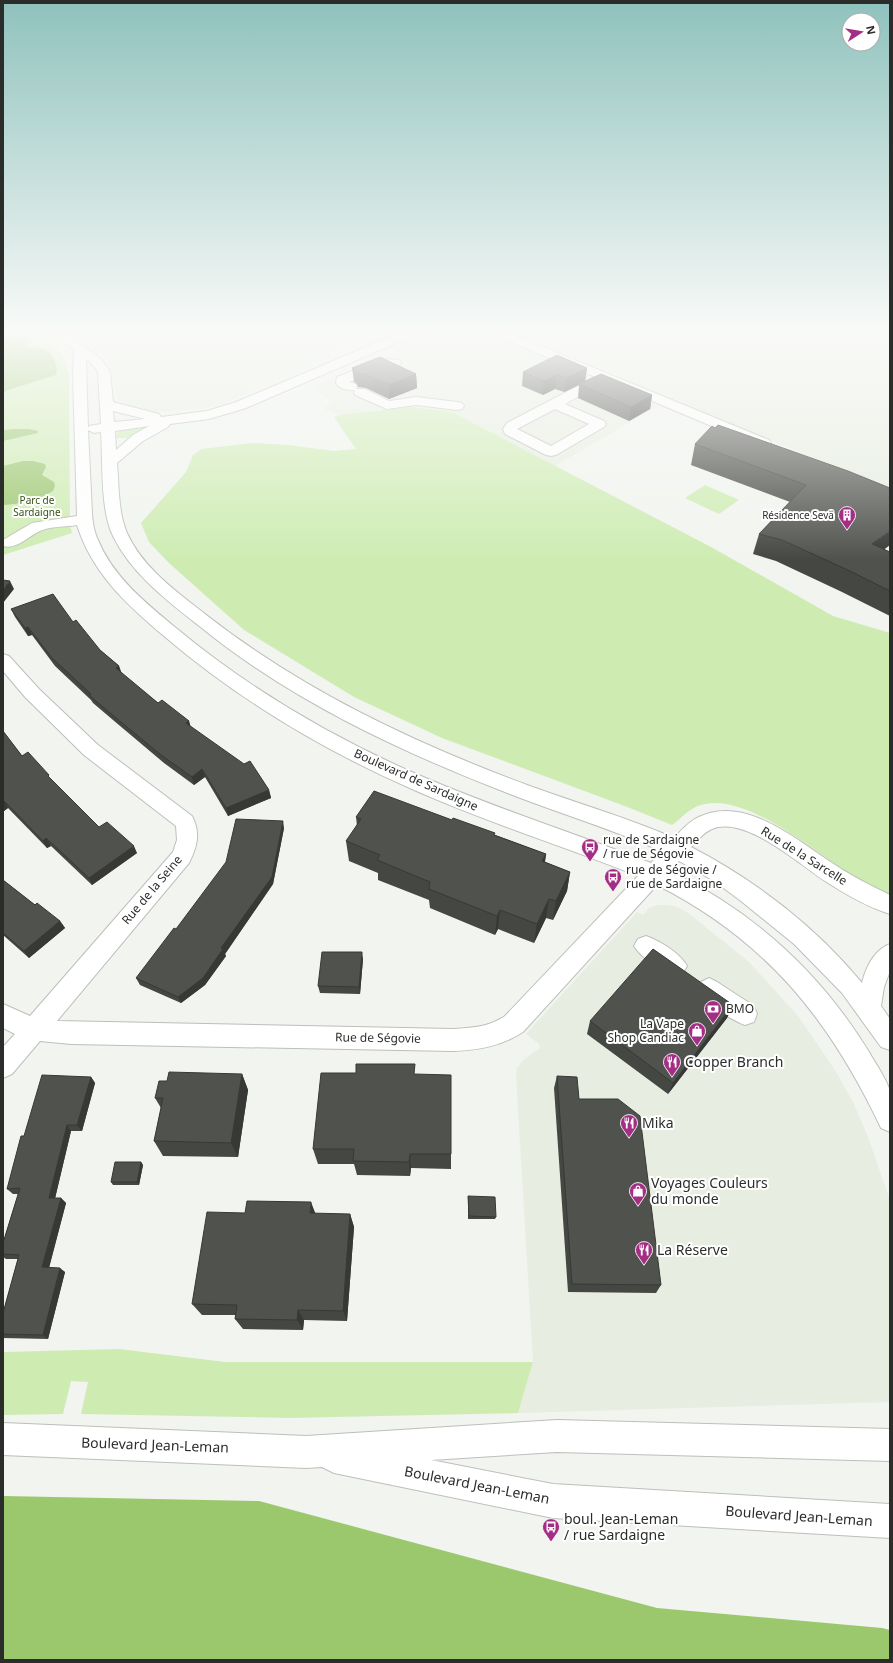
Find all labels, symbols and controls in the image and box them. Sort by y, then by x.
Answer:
north arrow [841,12,881,52]
text: N [863,24,880,36]
park label: Parc de Sardaigne [13,493,61,519]
building icon: Résidence Sevä [837,505,857,530]
place label: Résidence Sevä [762,508,834,522]
street label: Boulevard de Sardaigne [351,744,481,815]
street label: Rue de la Sarcelle [758,822,851,889]
place label: rue de Sardaigne / rue de Ségovie [603,831,700,862]
bus stop icon: rue de Sardaigne / rue de Ségovie [580,837,600,862]
street label: Rue de la Seine [118,851,186,928]
place label: rue de Ségovie / rue de Sardaigne [626,861,723,892]
bus stop icon: rue de Ségovie / rue de Sardaigne [603,867,623,892]
bank icon: BMO [703,999,723,1024]
place label: BMO [726,1000,754,1017]
place label: La Vape Shop Candiac [608,1015,684,1046]
shop icon: La Vape Shop Candiac [687,1021,707,1046]
street label: Rue de Ségovie [335,1028,421,1047]
restaurant icon: Copper Branch [662,1052,682,1077]
place label: Copper Branch [685,1052,783,1071]
restaurant icon: Mika [619,1113,639,1138]
place label: Mika [642,1113,674,1132]
place label: Voyages Couleurs du monde [651,1173,768,1208]
shop icon: Voyages Couleurs du monde [628,1181,648,1206]
restaurant icon: La Réserve [634,1240,654,1265]
place label: La Réserve [657,1240,728,1259]
street label: Boulevard Jean-Leman [81,1432,229,1457]
street label: Boulevard Jean-Leman [403,1461,551,1508]
street label: Boulevard Jean-Leman [725,1501,873,1530]
place label: boul. Jean-Leman / rue Sardaigne [564,1509,678,1544]
bus stop icon: boul. Jean-Leman / rue Sardaigne [541,1517,561,1542]

